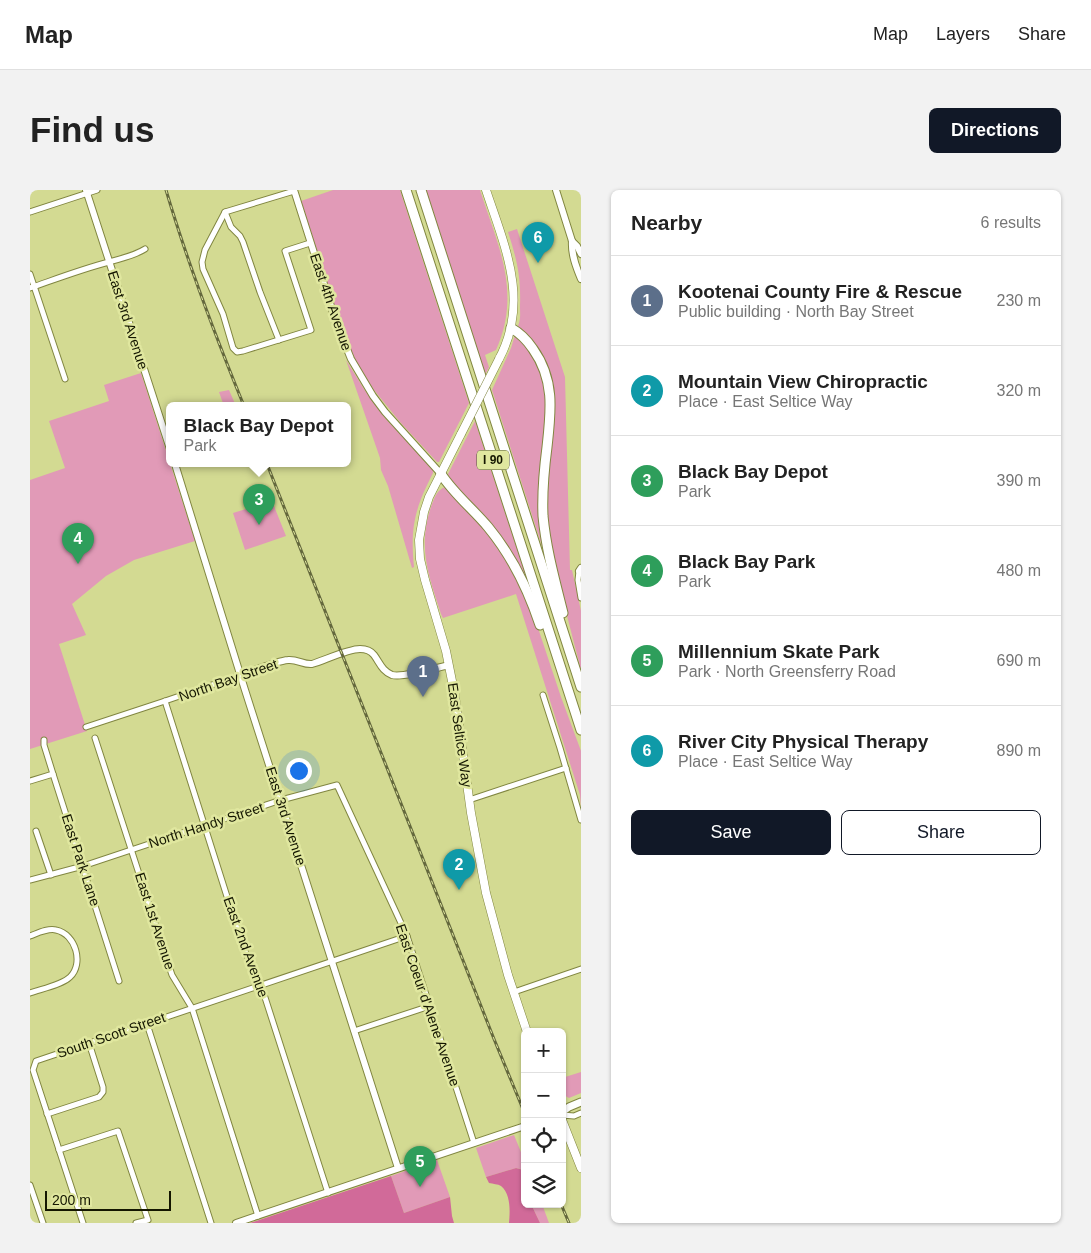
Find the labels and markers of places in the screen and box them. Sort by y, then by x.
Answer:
pin: 6 [522,222,554,263]
pin: 3 [243,484,275,525]
pin: 4 [62,523,94,564]
pin: 1 [407,656,439,697]
pin: 2 [443,849,475,890]
pin: 5 [404,1146,436,1187]

